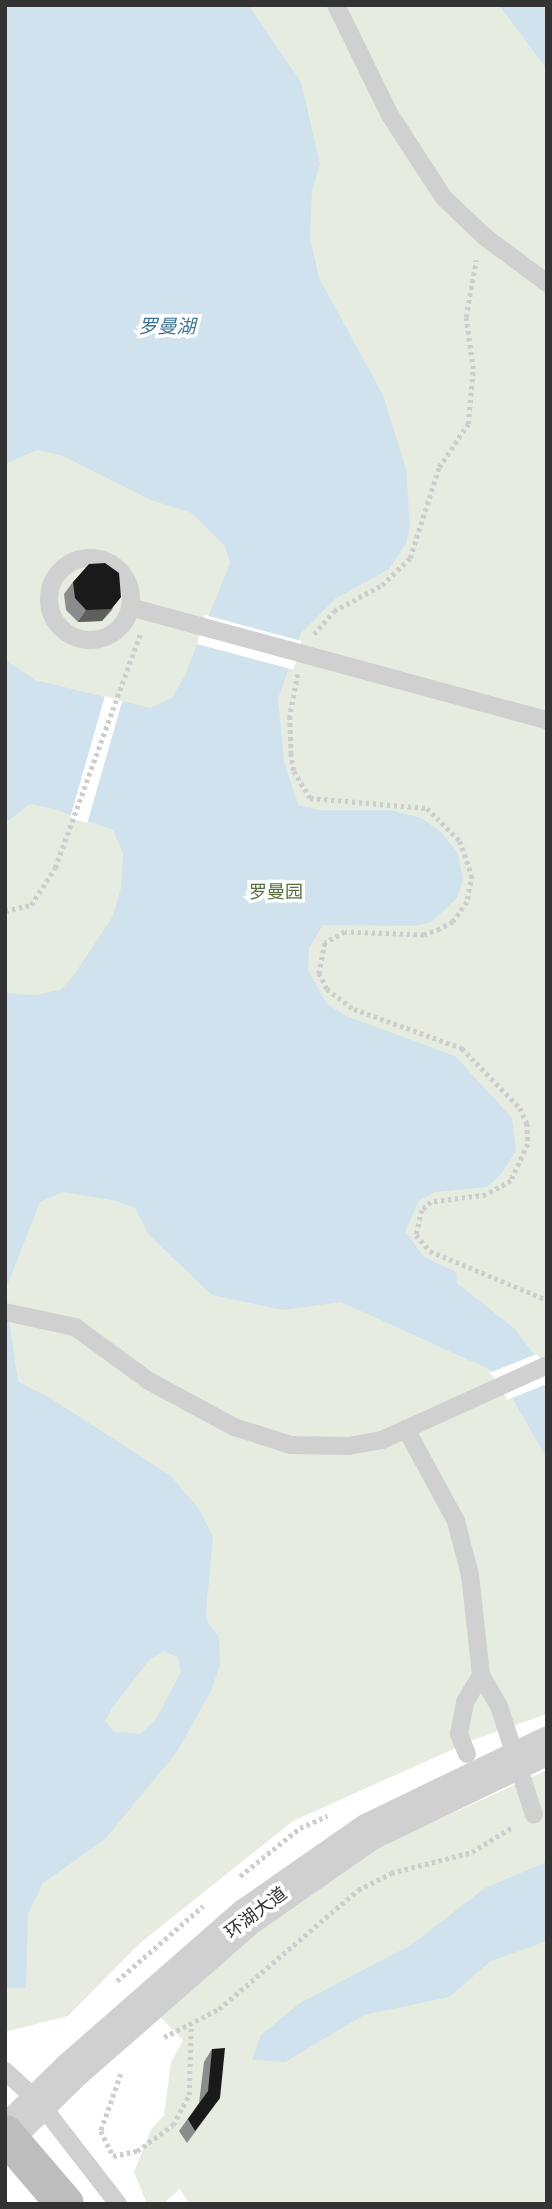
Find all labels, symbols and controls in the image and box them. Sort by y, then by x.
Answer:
water label: 罗曼湖 [139,317,195,339]
park label: 罗曼园 [249,881,303,903]
street label: 环湖大道 [221,1883,291,1943]

